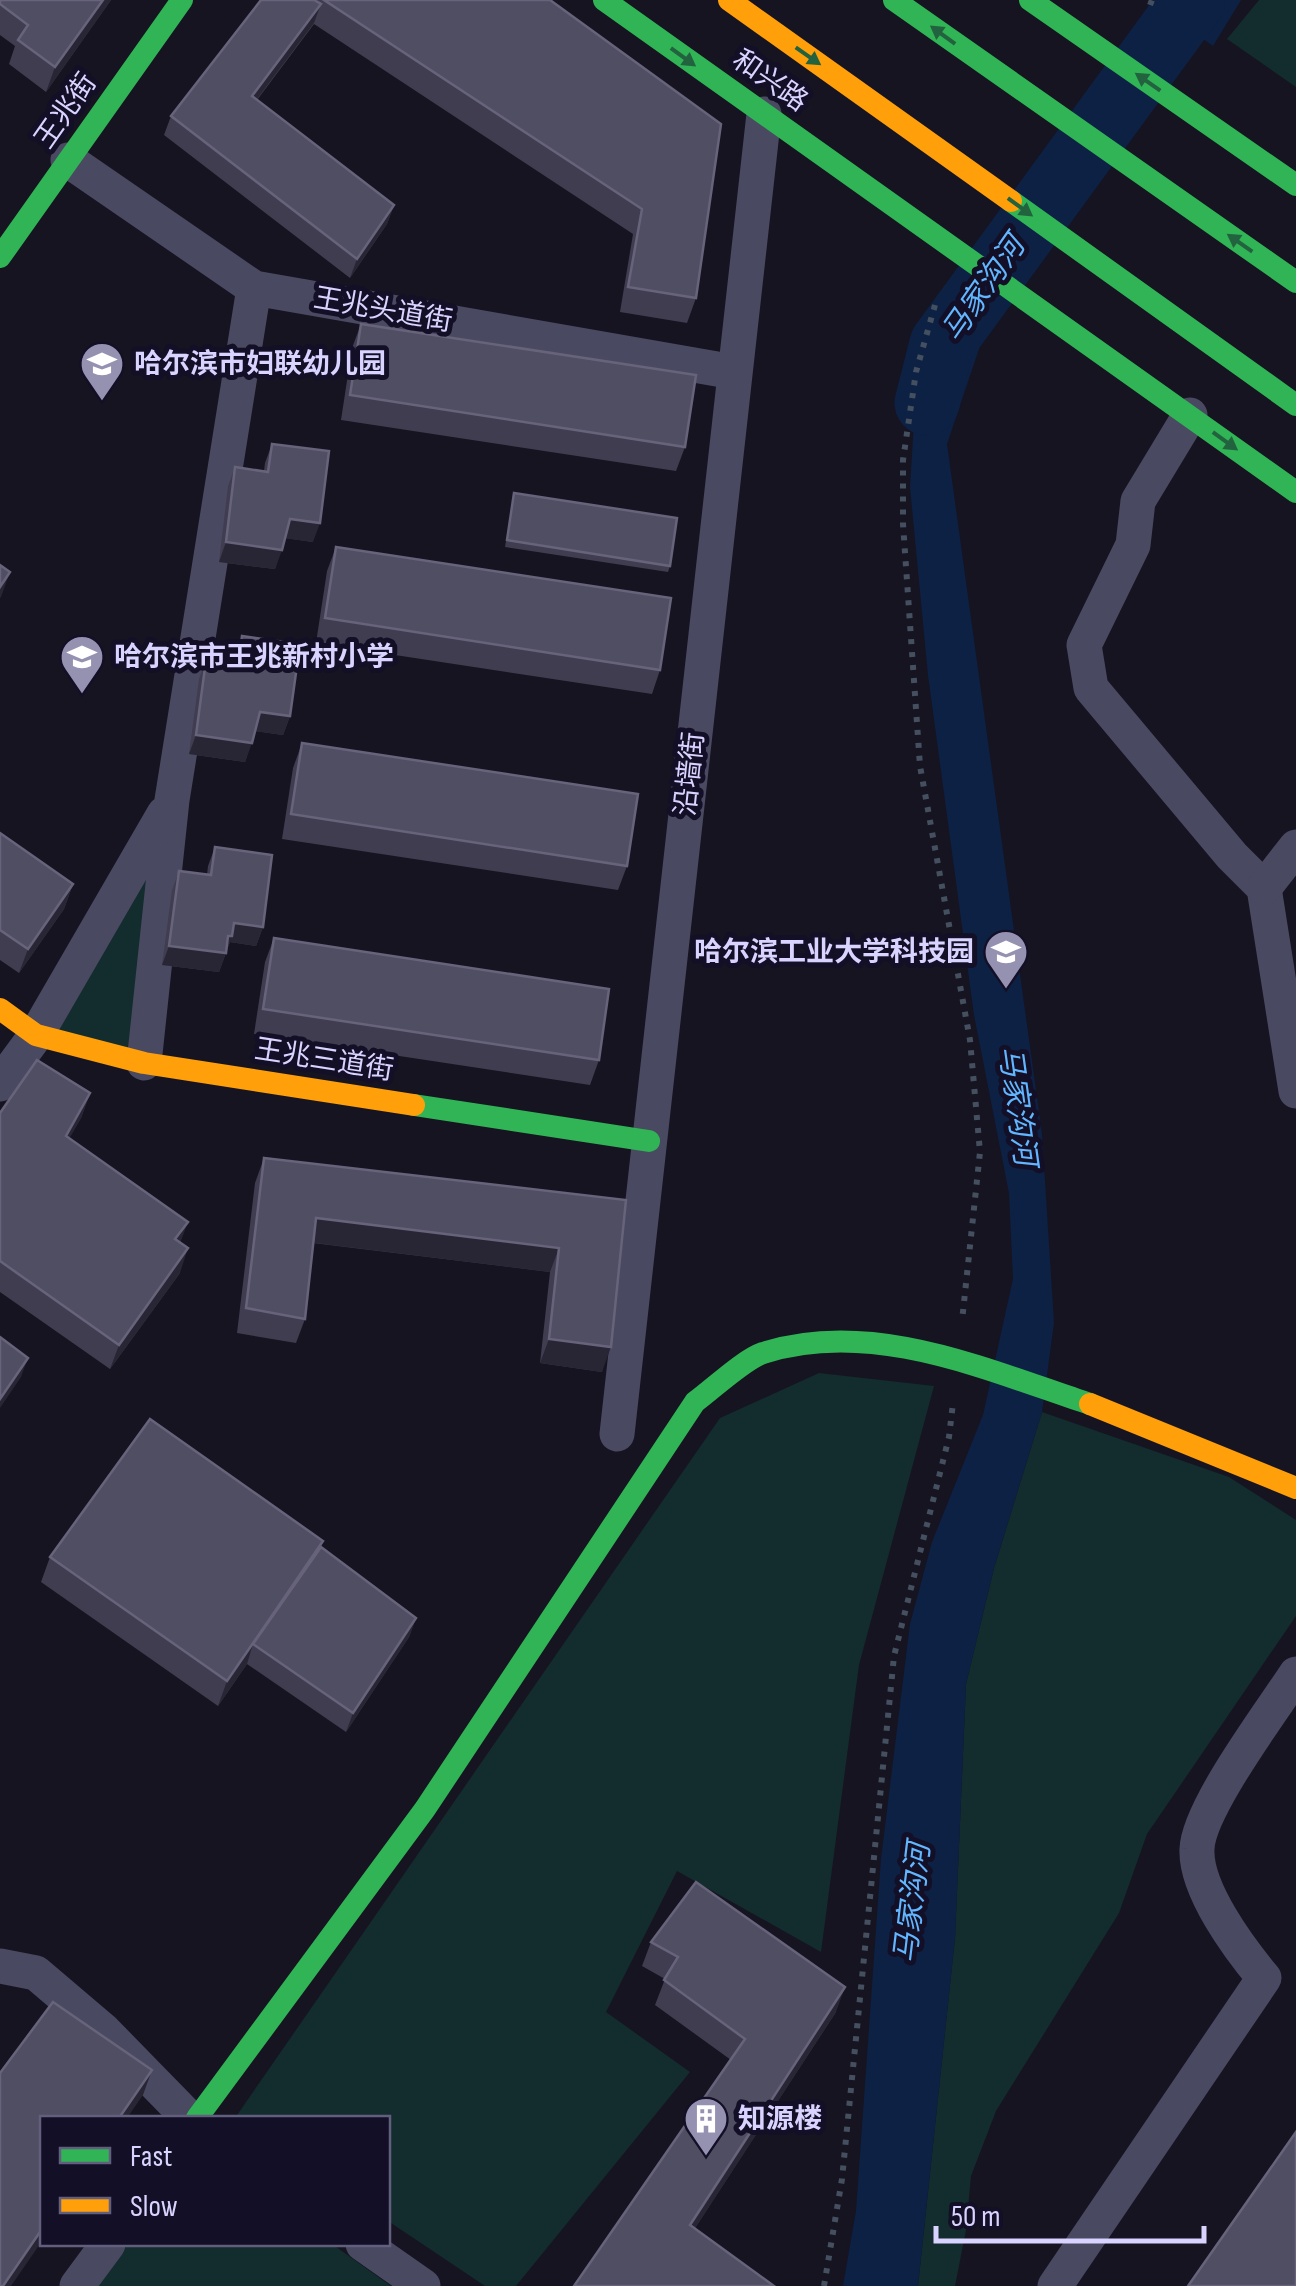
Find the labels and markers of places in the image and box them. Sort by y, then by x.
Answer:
school or university icon: 哈尔滨市妇联幼儿园 [79,341,125,402]
place label: 哈尔滨市妇联幼儿园 [134,348,386,381]
school or university icon: 哈尔滨市王兆新村小学 [59,634,105,695]
place label: 哈尔滨市王兆新村小学 [114,641,394,674]
school or university icon: 哈尔滨工业大学科技园 [983,929,1029,990]
place label: 哈尔滨工业大学科技园 [694,936,974,969]
building icon: 知源楼 [683,2096,729,2157]
place label: 知源楼 [738,2103,822,2136]

